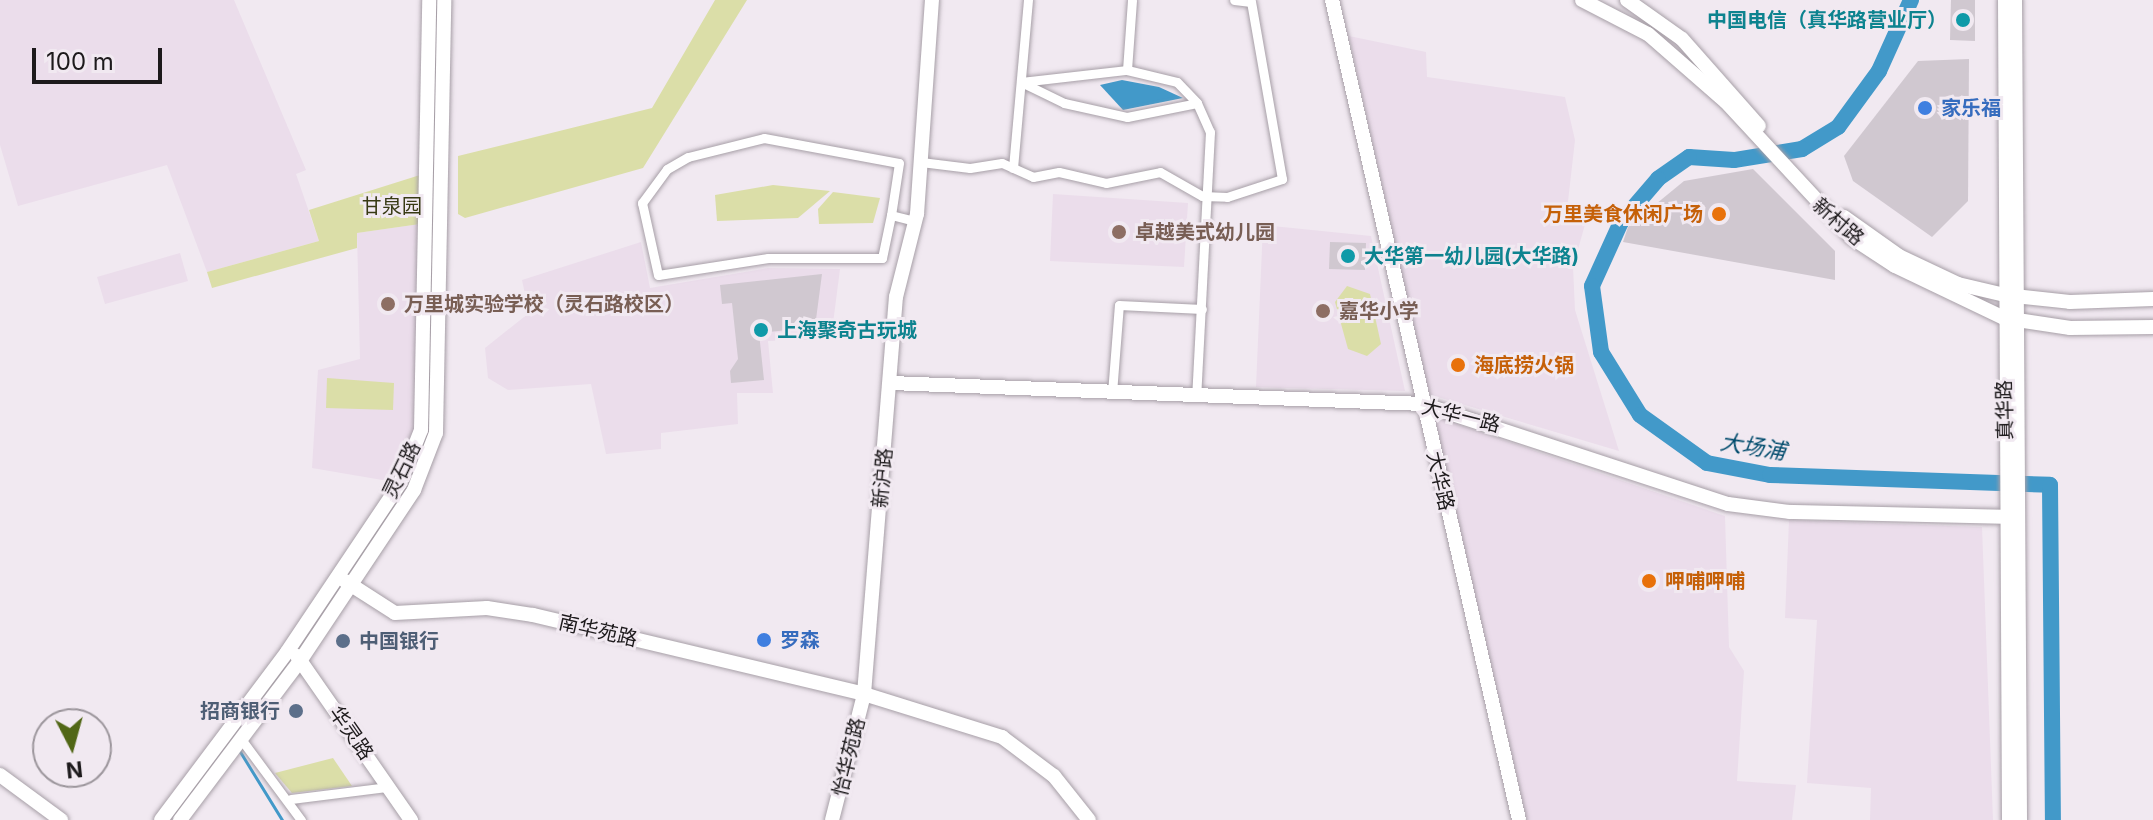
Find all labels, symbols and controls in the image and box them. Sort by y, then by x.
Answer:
place label: 中国电信（真华路营业厅） [1707,8,1947,32]
marker: 中国电信（真华路营业厅） [1954,11,1972,29]
scale bar [36,32,166,82]
text: 100 m [46,47,114,76]
place label: 家乐福 [1941,96,2001,120]
marker: 家乐福 [1916,99,1934,117]
street label: 新村路 [1807,193,1869,251]
park label: 甘泉园 [362,194,422,218]
place label: 万里美食休闲广场 [1543,202,1703,226]
marker: 万里美食休闲广场 [1710,205,1728,223]
place label: 卓越美式幼儿园 [1135,220,1275,244]
marker: 卓越美式幼儿园 [1110,223,1128,241]
place label: 大华第一幼儿园(大华路) [1364,244,1579,268]
marker: 大华第一幼儿园(大华路) [1339,247,1357,265]
place label: 万里城实验学校（灵石路校区） [404,292,684,316]
marker: 万里城实验学校（灵石路校区） [379,295,397,313]
place label: 嘉华小学 [1339,299,1419,323]
marker: 嘉华小学 [1314,302,1332,320]
place label: 上海聚奇古玩城 [777,318,917,342]
marker: 上海聚奇古玩城 [752,321,770,339]
place label: 海底捞火锅 [1474,353,1574,377]
marker: 海底捞火锅 [1449,356,1467,374]
street label: 真华路 [1992,380,2018,440]
street label: 大华一路 [1419,395,1503,437]
water label: 大场浦 [1718,429,1788,465]
street label: 灵石路 [378,438,426,502]
street label: 新沪路 [868,447,898,509]
street label: 大华路 [1422,449,1458,513]
place label: 呷哺呷哺 [1665,569,1745,593]
marker: 呷哺呷哺 [1640,572,1658,590]
street label: 南华苑路 [556,610,640,652]
place label: 罗森 [780,628,820,652]
place label: 中国银行 [359,629,439,653]
marker: 罗森 [755,631,773,649]
marker: 中国银行 [334,632,352,650]
place label: 招商银行 [200,699,280,723]
marker: 招商银行 [287,702,305,720]
street label: 华灵路 [324,702,378,764]
north arrow [32,708,112,788]
street label: 怡华苑路 [828,715,870,799]
text: N [65,756,84,784]

